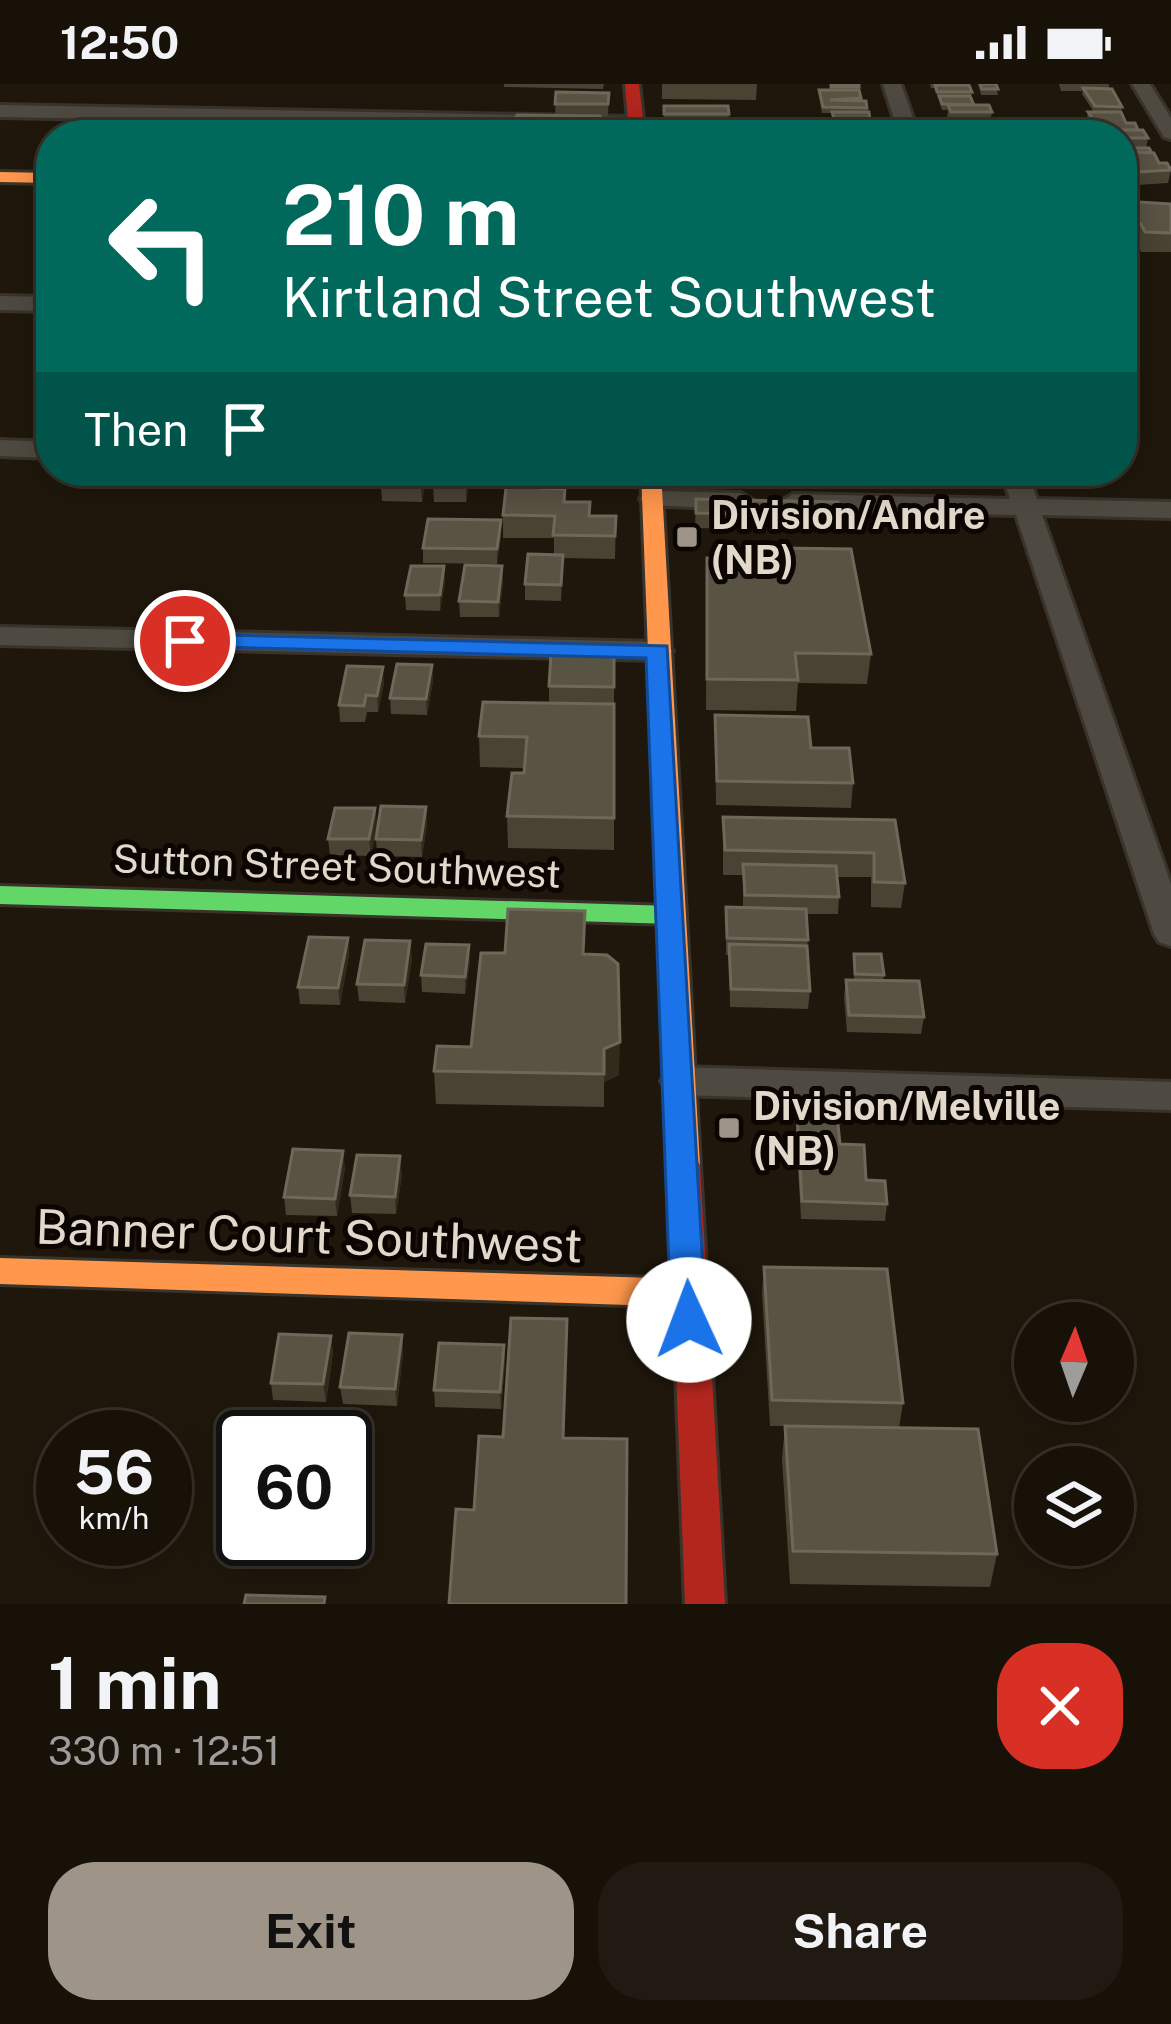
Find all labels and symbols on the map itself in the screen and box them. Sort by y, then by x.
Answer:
place label: Division/Andre (NB) [711,492,985,583]
marker: Division/Andre (NB) [674,524,700,550]
pin [134,590,236,692]
street label: Sutton Street Southwest [112,835,562,897]
place label: Division/Melville (NB) [753,1083,1060,1174]
marker: Division/Melville (NB) [716,1115,742,1141]
street label: Banner Court Southwest [35,1197,584,1274]
position arrow [626,1257,752,1383]
north arrow [1014,1302,1134,1422]
speed limit sign: 60 [216,1410,372,1566]

